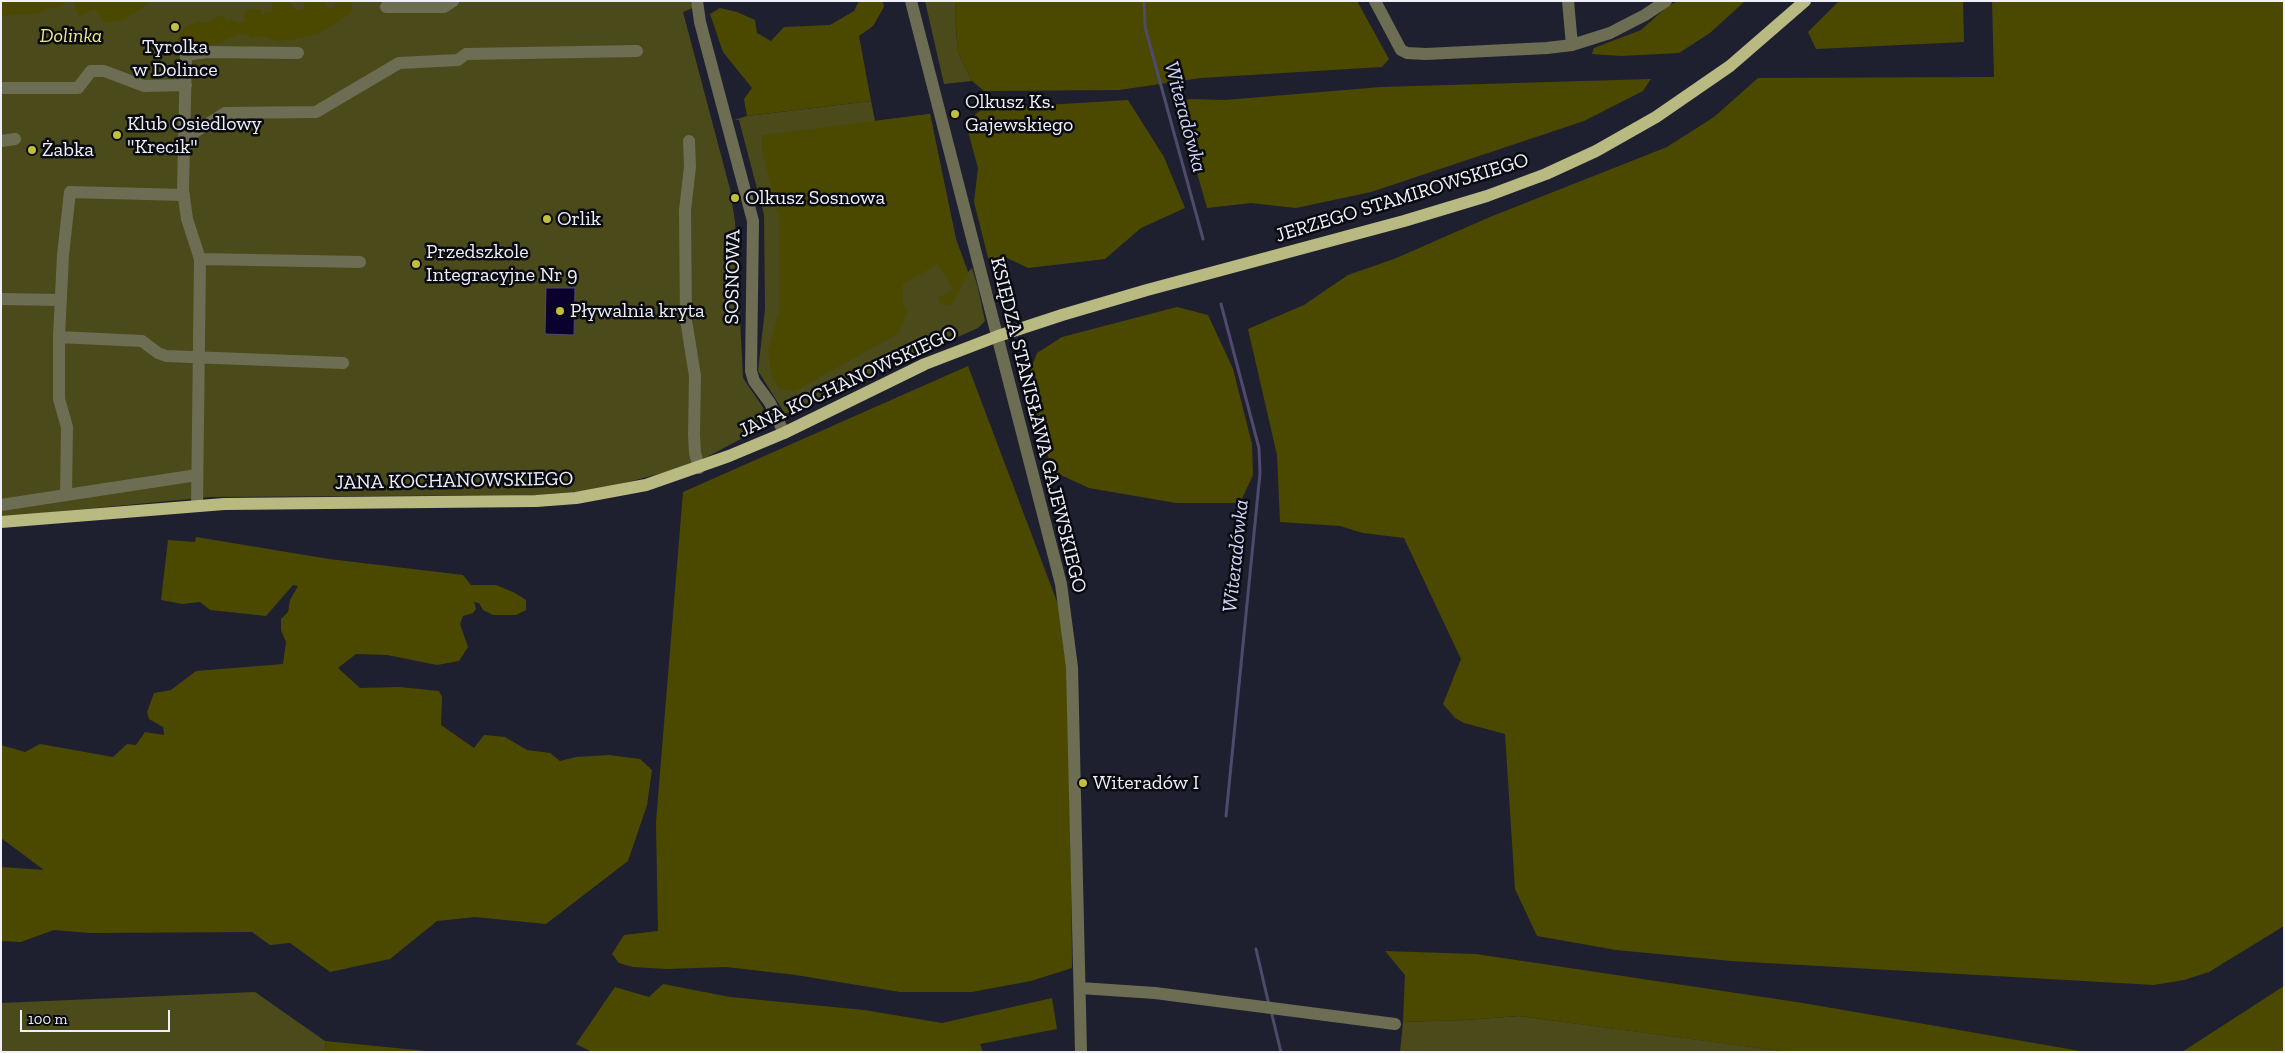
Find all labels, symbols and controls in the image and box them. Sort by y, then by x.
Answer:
marker: Tyrolka w Dolince [169,21,181,33]
park label: Dolinka [40,24,102,48]
place label: Tyrolka w Dolince [132,35,218,82]
water label: Witeradówka [1158,59,1212,175]
place label: Olkusz Ks. Gajewskiego [965,90,1073,137]
marker: Olkusz Ks. Gajewskiego [949,108,961,120]
place label: Klub Osiedlowy "Krecik" [127,112,262,159]
marker: Klub Osiedlowy "Krecik" [111,129,123,141]
place label: Żabka [42,138,94,162]
marker: Żabka [26,144,38,156]
street label: JERZEGO STAMIROWSKIEGO [1273,148,1531,248]
place label: Olkusz Sosnowa [745,186,885,210]
marker: Olkusz Sosnowa [729,192,741,204]
place label: Orlik [557,207,601,231]
marker: Orlik [541,213,553,225]
street label: SOSNOWA [720,229,746,325]
place label: Przedszkole Integracyjne Nr 9 [426,240,577,287]
street label: KSIĘDZA STANISŁAWA GAJEWSKIEGO [985,255,1091,595]
marker: Przedszkole Integracyjne Nr 9 [410,258,422,270]
place label: Pływalnia kryta [570,299,705,323]
marker: Pływalnia kryta [554,305,566,317]
street label: JANA KOCHANOWSKIEGO [735,321,961,443]
street label: JANA KOCHANOWSKIEGO [335,467,573,495]
water label: Witeradówka [1218,498,1254,614]
place label: Witeradów I [1093,771,1199,795]
marker: Witeradów I [1077,777,1089,789]
scale bar [22,1000,172,1032]
text: 100 m [28,1010,67,1028]

